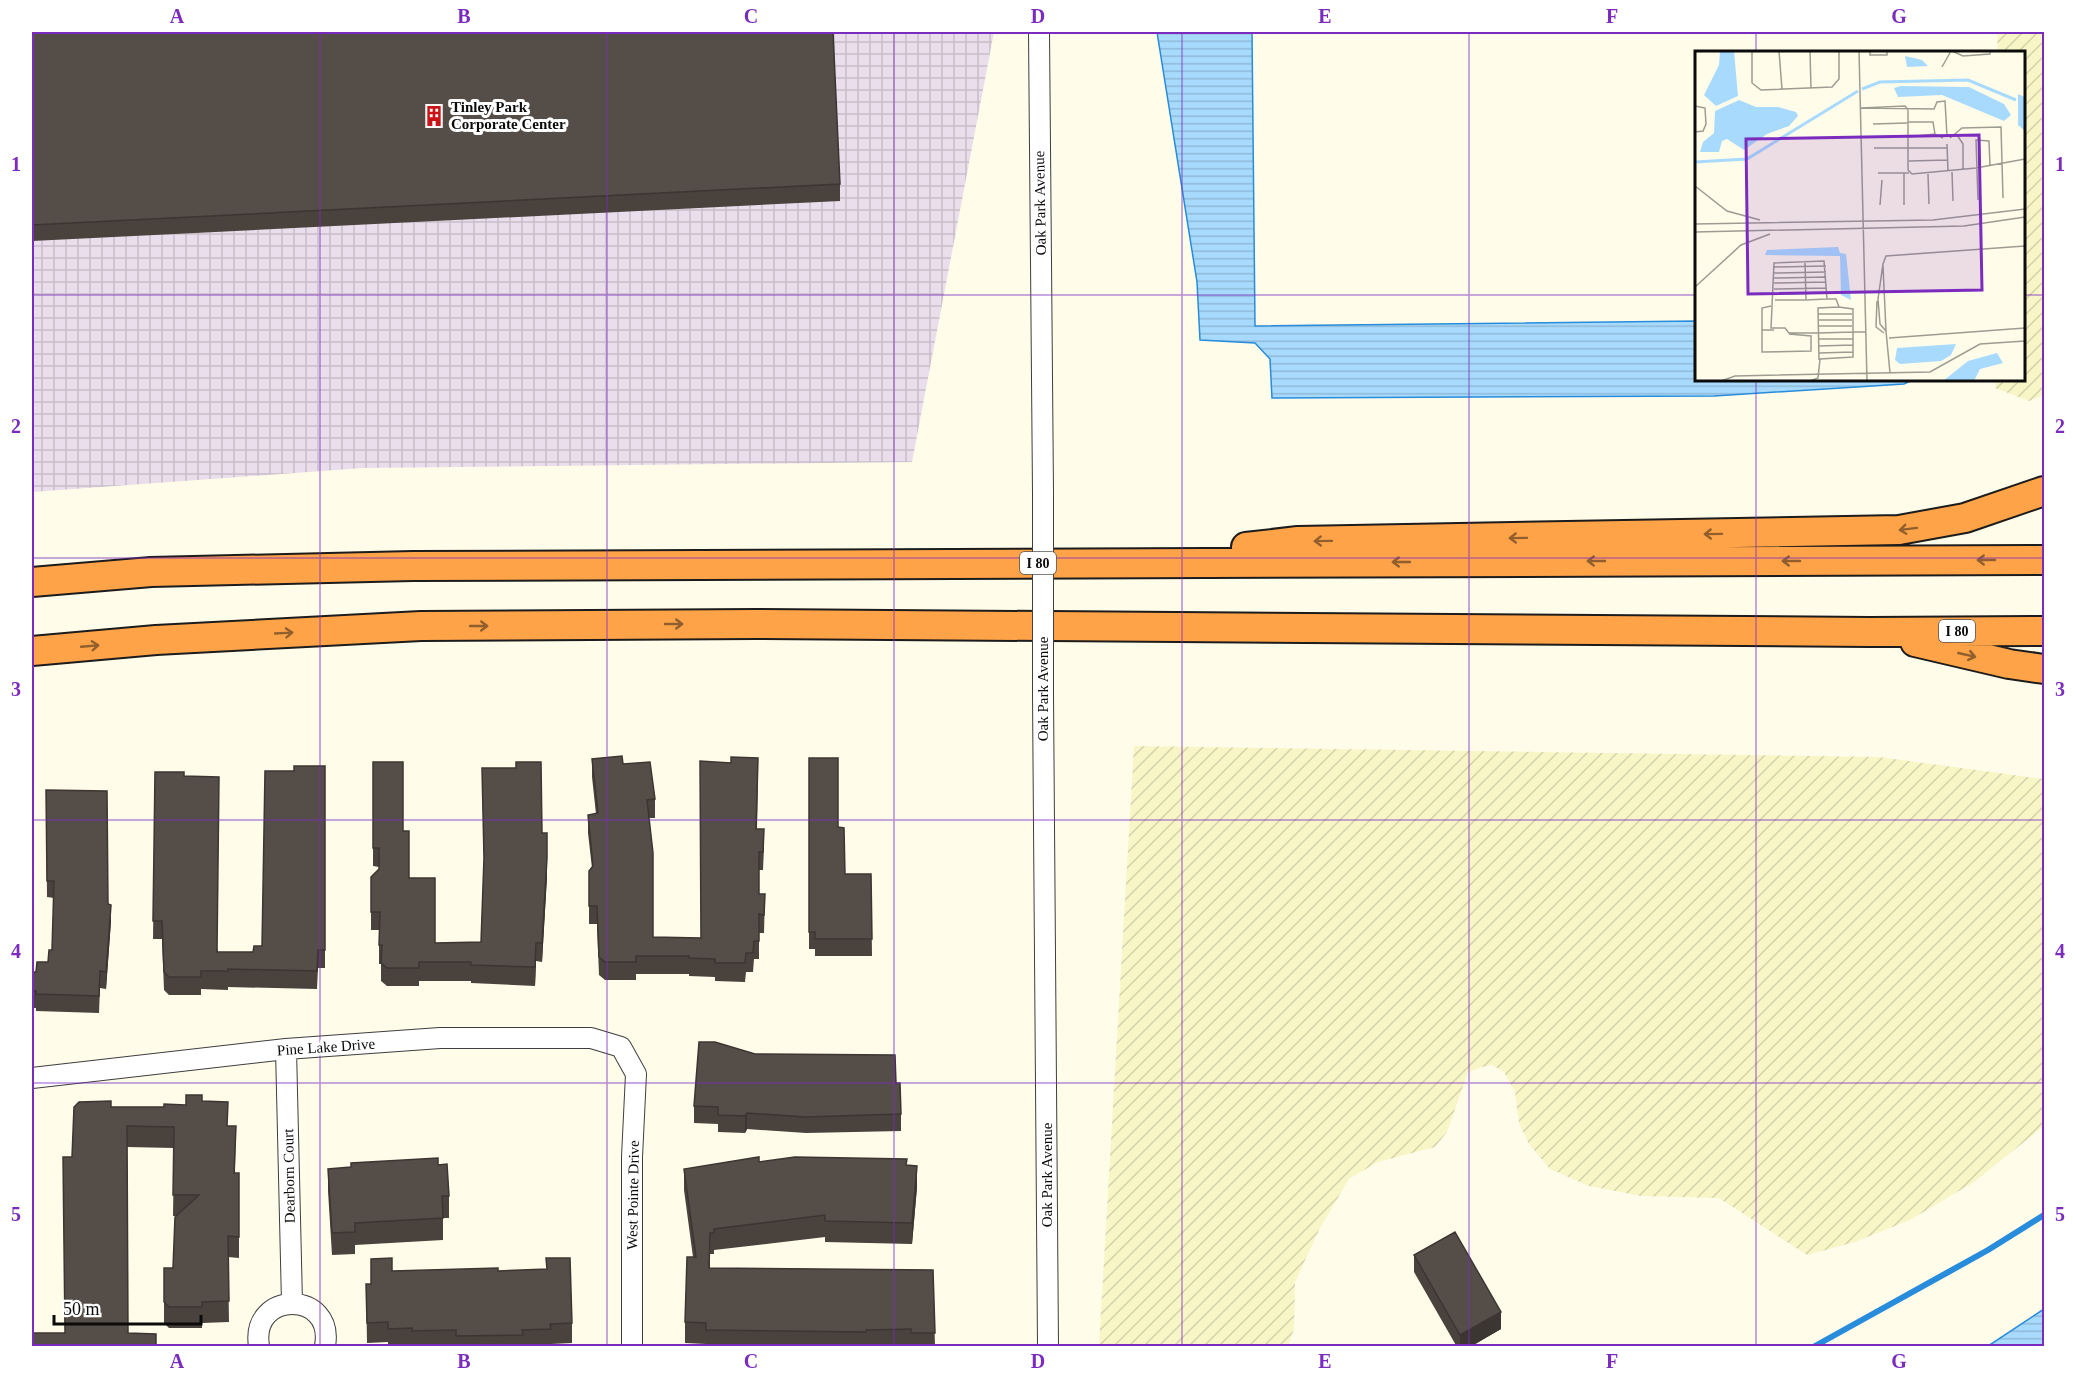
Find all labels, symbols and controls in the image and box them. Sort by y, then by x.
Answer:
text: A [170,5,185,27]
text: B [457,5,471,27]
text: C [744,5,758,27]
text: D [1031,5,1045,27]
text: E [1318,5,1332,27]
text: F [1606,5,1618,27]
text: G [1891,5,1907,27]
inset map [1695,51,2025,381]
place label: Tinley Park Corporate Center [451,99,566,132]
building icon: Tinley Park Corporate Center [422,104,446,128]
street label: Oak Park Avenue [1031,150,1049,255]
text: 1 [11,153,21,175]
text: 1 [2055,153,2065,175]
text: 2 [11,415,21,437]
text: 2 [2055,415,2065,437]
one-way arrow [1898,524,1918,535]
one-way arrow [1703,528,1723,540]
one-way arrow [1508,532,1528,544]
one-way arrow [1313,535,1333,547]
road number: I 80 [1020,552,1056,574]
one-way arrow [1977,554,1997,566]
one-way arrow [1587,555,1607,567]
one-way arrow [1782,555,1802,567]
one-way arrow [1392,556,1412,568]
one-way arrow [664,618,684,630]
one-way arrow [469,620,489,632]
road number: I 80 [1939,620,1975,642]
one-way arrow [274,628,294,639]
street label: Oak Park Avenue [1035,636,1051,741]
one-way arrow [79,640,99,651]
one-way arrow [1958,649,1977,661]
text: 3 [11,678,21,700]
text: 3 [2055,678,2065,700]
text: 4 [11,940,21,962]
text: 4 [2055,940,2065,962]
street label: Pine Lake Drive [276,1036,376,1058]
street label: Oak Park Avenue [1039,1122,1055,1227]
street label: Dearborn Court [280,1128,298,1223]
street label: West Pointe Drive [624,1140,642,1250]
text: 5 [11,1203,21,1225]
text: 5 [2055,1203,2065,1225]
scale bar [54,1288,201,1326]
text: 50 m [63,1299,100,1319]
text: A [170,1350,185,1372]
text: B [457,1350,471,1372]
text: C [744,1350,758,1372]
text: D [1031,1350,1045,1372]
text: E [1318,1350,1332,1372]
text: F [1606,1350,1618,1372]
text: G [1891,1350,1907,1372]

